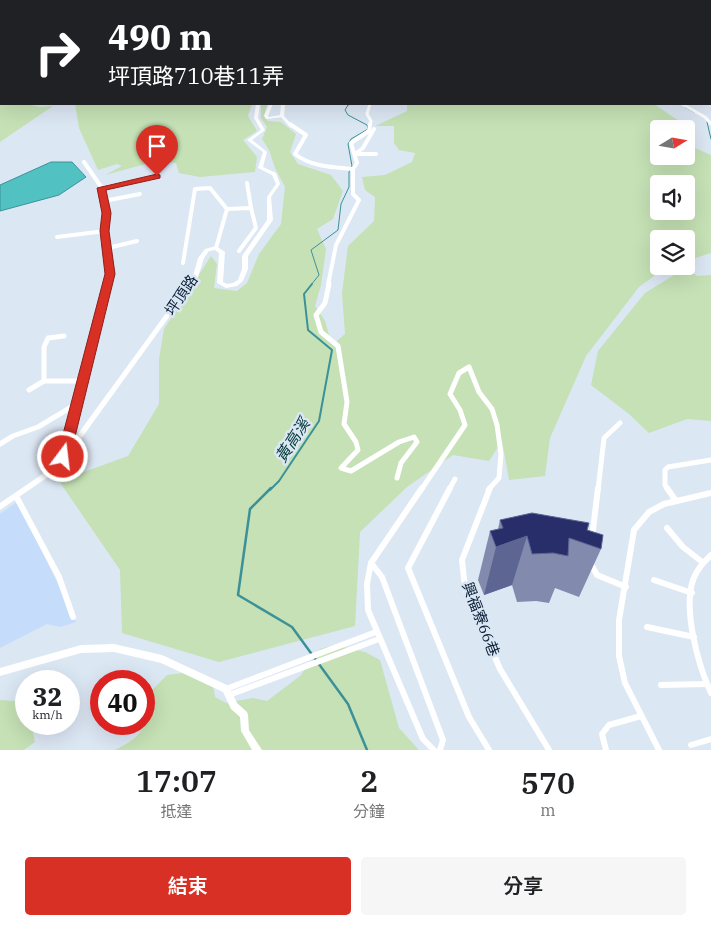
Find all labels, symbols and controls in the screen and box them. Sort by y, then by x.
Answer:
text: 490 m [108,14,213,60]
icon: right [25,20,90,85]
text: 坪頂路710巷11弄 [108,61,284,90]
north arrow [650,120,695,165]
map controls [650,120,695,275]
pin [136,125,178,176]
icon: arrive [143,132,171,160]
button: sound [650,175,695,220]
button: layers [650,230,695,275]
street label: 坪頂路 [161,271,201,319]
water label: 黃高溪 [271,413,315,466]
position arrow [36,430,88,482]
street label: 興福寮66巷 [458,579,504,659]
speed limit sign: 40 [90,670,155,735]
text: 32 [32,680,63,713]
text: km/h [32,707,63,722]
text: 17:07 [136,761,217,800]
text: 2 [360,761,378,800]
text: 570 [521,763,575,802]
text: m [540,800,556,820]
text: 抵達 [160,801,192,821]
text: 分鐘 [353,801,385,821]
button: 結束 [25,857,351,915]
button: 分享 [361,857,686,915]

